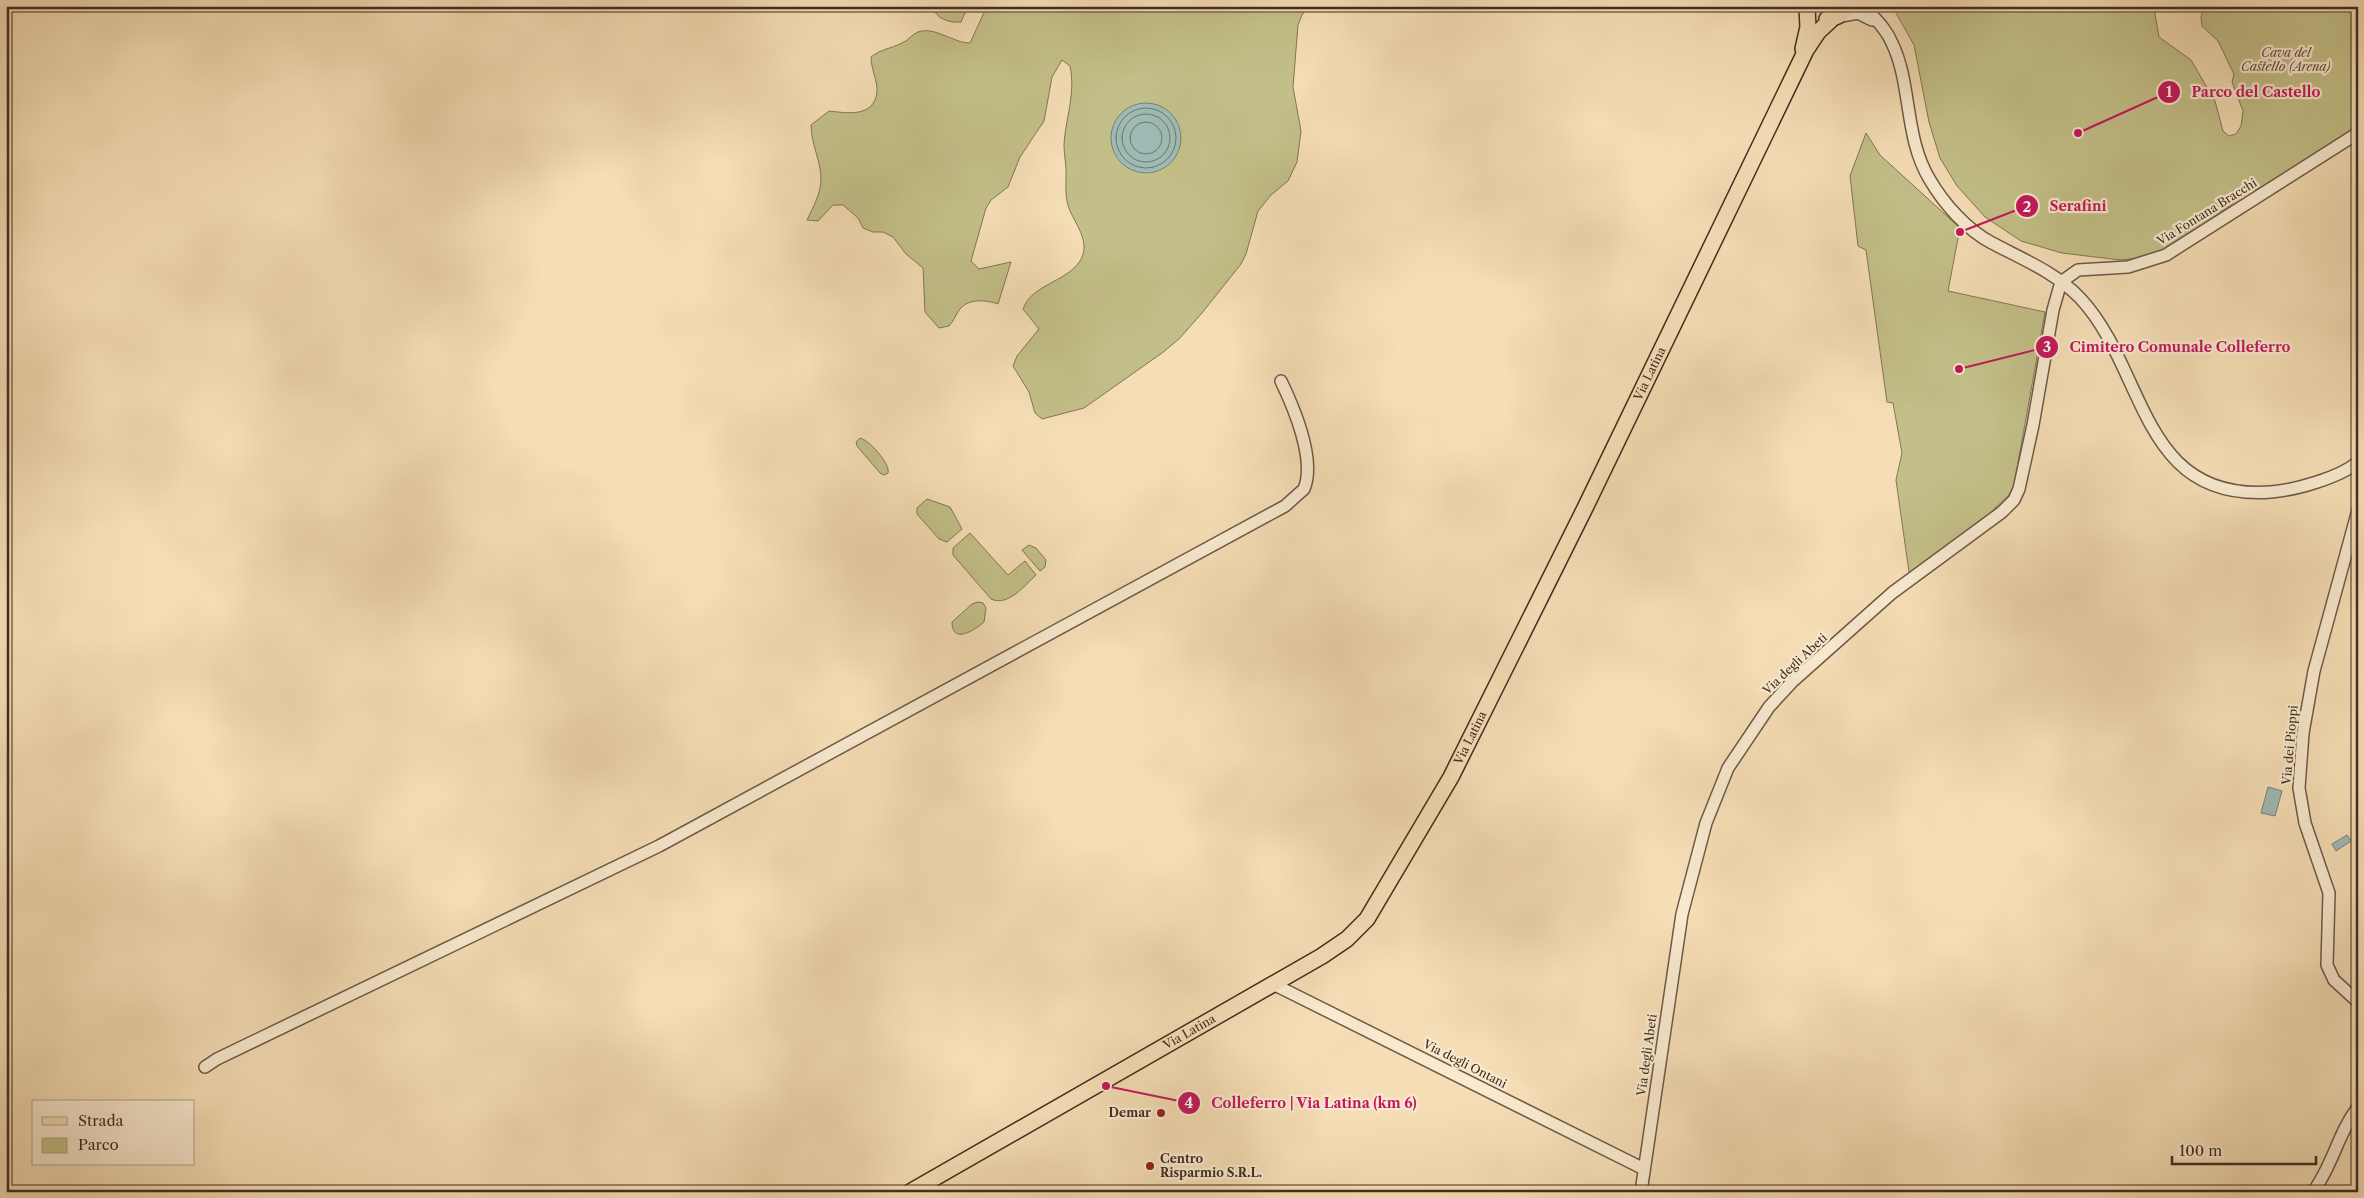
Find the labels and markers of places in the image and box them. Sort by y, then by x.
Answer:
callout: Parco del Castello [2156,78,2330,107]
callout: Serafini [2015,192,2117,221]
callout: Cimitero Comunale Colleferro [2034,332,2300,361]
callout: Colleferro | Via Latina (km 6) [1176,1088,1428,1117]
place label: Demar [1109,1105,1151,1120]
marker: Demar [1155,1107,1167,1119]
place label: Centro Risparmio S.R.L. [1160,1151,1262,1180]
marker: Centro Risparmio S.R.L. [1144,1160,1156,1172]

